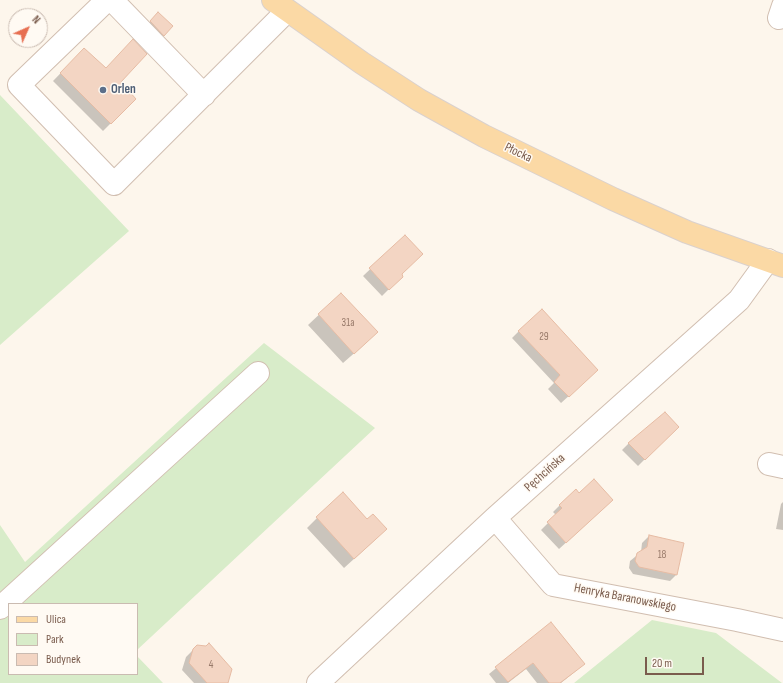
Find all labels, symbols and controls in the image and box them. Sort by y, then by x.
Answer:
north arrow [8,8,48,48]
text: N [29,13,43,27]
place label: Orlen [111,82,136,98]
marker: Orlen [98,85,108,95]
street label: Płocka [502,140,534,166]
house number: 31a [342,316,354,330]
house number: 29 [539,330,549,344]
street label: Pęchcińska [521,451,569,495]
house number: 18 [658,548,666,562]
street label: Henryka Baranowskiego [573,580,677,616]
legend [8,603,138,675]
text: Ulica [46,612,66,627]
text: Park [46,632,64,647]
scale bar [647,649,706,675]
text: Budynek [46,652,81,667]
text: 20 m [652,656,672,671]
house number: 4 [209,658,213,672]

